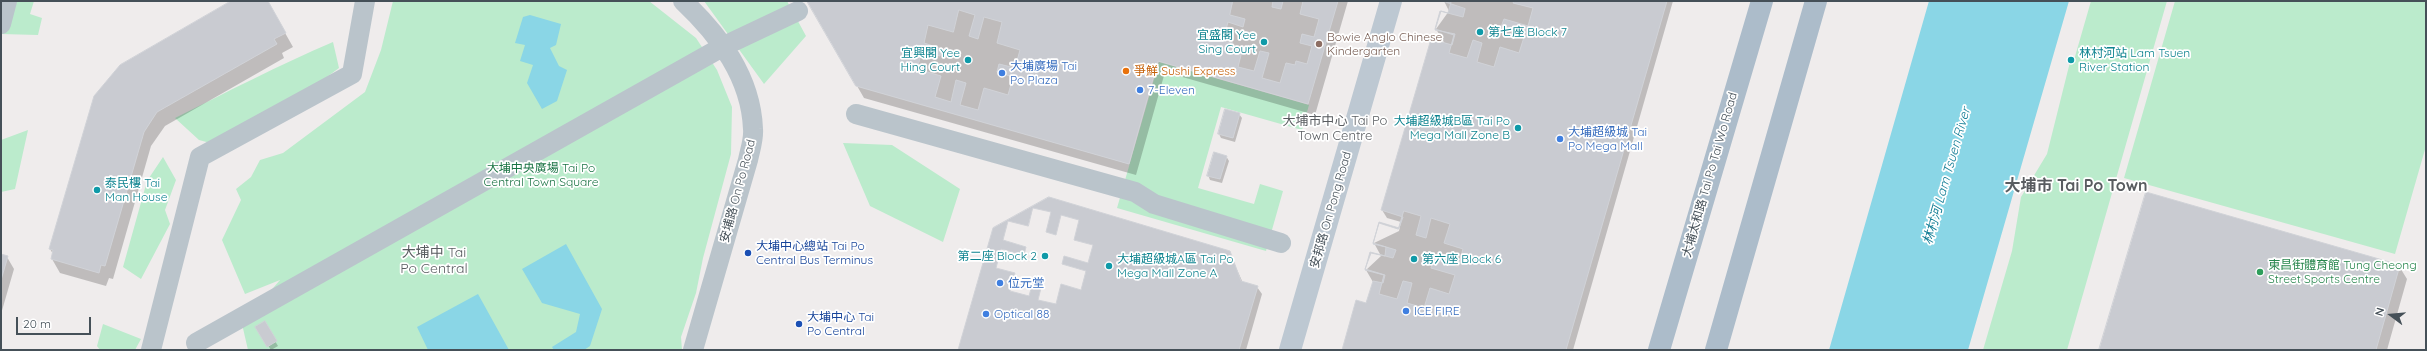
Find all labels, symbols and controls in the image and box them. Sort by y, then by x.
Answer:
place label: 第七座 Block 7 [1488,25,1567,39]
marker: 第七座 Block 7 [1475,27,1485,37]
place label: 宜盛閣 Yee Sing Court [1197,28,1256,56]
place label: Bowie Anglo Chinese Kindergarten [1327,30,1442,58]
marker: 宜盛閣 Yee Sing Court [1259,37,1269,47]
marker: Bowie Anglo Chinese Kindergarten [1314,39,1324,49]
place label: 宜興閣 Yee Hing Court [900,46,960,74]
place label: 林村河站 Lam Tsuen River Station [2079,46,2190,74]
marker: 宜興閣 Yee Hing Court [963,55,973,65]
marker: 林村河站 Lam Tsuen River Station [2066,55,2076,65]
place label: 大埔廣場 Tai Po Plaza [1010,59,1077,87]
place label: 爭鮮 Sushi Express [1134,64,1235,78]
marker: 爭鮮 Sushi Express [1121,66,1131,76]
marker: 大埔廣場 Tai Po Plaza [997,68,1007,78]
place label: 7-Eleven [1148,83,1195,97]
marker: 7-Eleven [1135,85,1145,95]
street label: 大埔太和路 Tai Po Tai Wo Road [1680,91,1740,259]
water label: 林村河 Lam Tsuen River [1920,106,1974,246]
district label: 大埔市中心 Tai Po Town Centre [1283,113,1387,144]
place label: 大埔超級城B區 Tai Po Mega Mall Zone B [1393,114,1510,142]
marker: 大埔超級城B區 Tai Po Mega Mall Zone B [1513,123,1523,133]
place label: 大埔超級城 Tai Po Mega Mall [1568,125,1647,153]
marker: 大埔超級城 Tai Po Mega Mall [1555,134,1565,144]
street label: 安埔路 On Po Road [717,138,759,244]
street label: 安邦路 On Pong Road [1307,150,1355,270]
park label: 大埔中央廣場 Tai Po Central Town Square [484,161,598,189]
place label: 泰民樓 Tai Man House [105,176,168,204]
district label: 大埔市 Tai Po Town [2004,176,2148,196]
marker: 泰民樓 Tai Man House [92,185,102,195]
place label: 大埔中心總站 Tai Po Central Bus Terminus [756,239,873,267]
district label: 大埔中 Tai Po Central [395,245,473,278]
marker: 大埔中心總站 Tai Po Central Bus Terminus [743,248,753,258]
place label: 第二座 Block 2 [958,249,1037,263]
marker: 第二座 Block 2 [1040,251,1050,261]
place label: 大埔超級城A區 Tai Po Mega Mall Zone A [1117,252,1233,280]
place label: 第六座 Block 6 [1422,252,1501,266]
marker: 第六座 Block 6 [1409,254,1419,264]
place label: 東昌街體育館 Tung Cheong Street Sports Centre [2268,258,2417,286]
marker: 大埔超級城A區 Tai Po Mega Mall Zone A [1104,261,1114,271]
marker: 東昌街體育館 Tung Cheong Street Sports Centre [2255,267,2265,277]
place label: 位元堂 [1008,276,1044,290]
marker: 位元堂 [995,278,1005,288]
north arrow [2371,295,2411,335]
place label: ICE FIRE [1414,304,1460,318]
marker: ICE FIRE [1401,306,1411,316]
text: N [2372,306,2387,318]
place label: Optical 88 [994,307,1050,321]
scale bar [18,309,93,335]
marker: Optical 88 [981,309,991,319]
place label: 大埔中心 Tai Po Central [807,310,874,338]
text: 20 m [23,316,51,331]
marker: 大埔中心 Tai Po Central [794,319,804,329]

